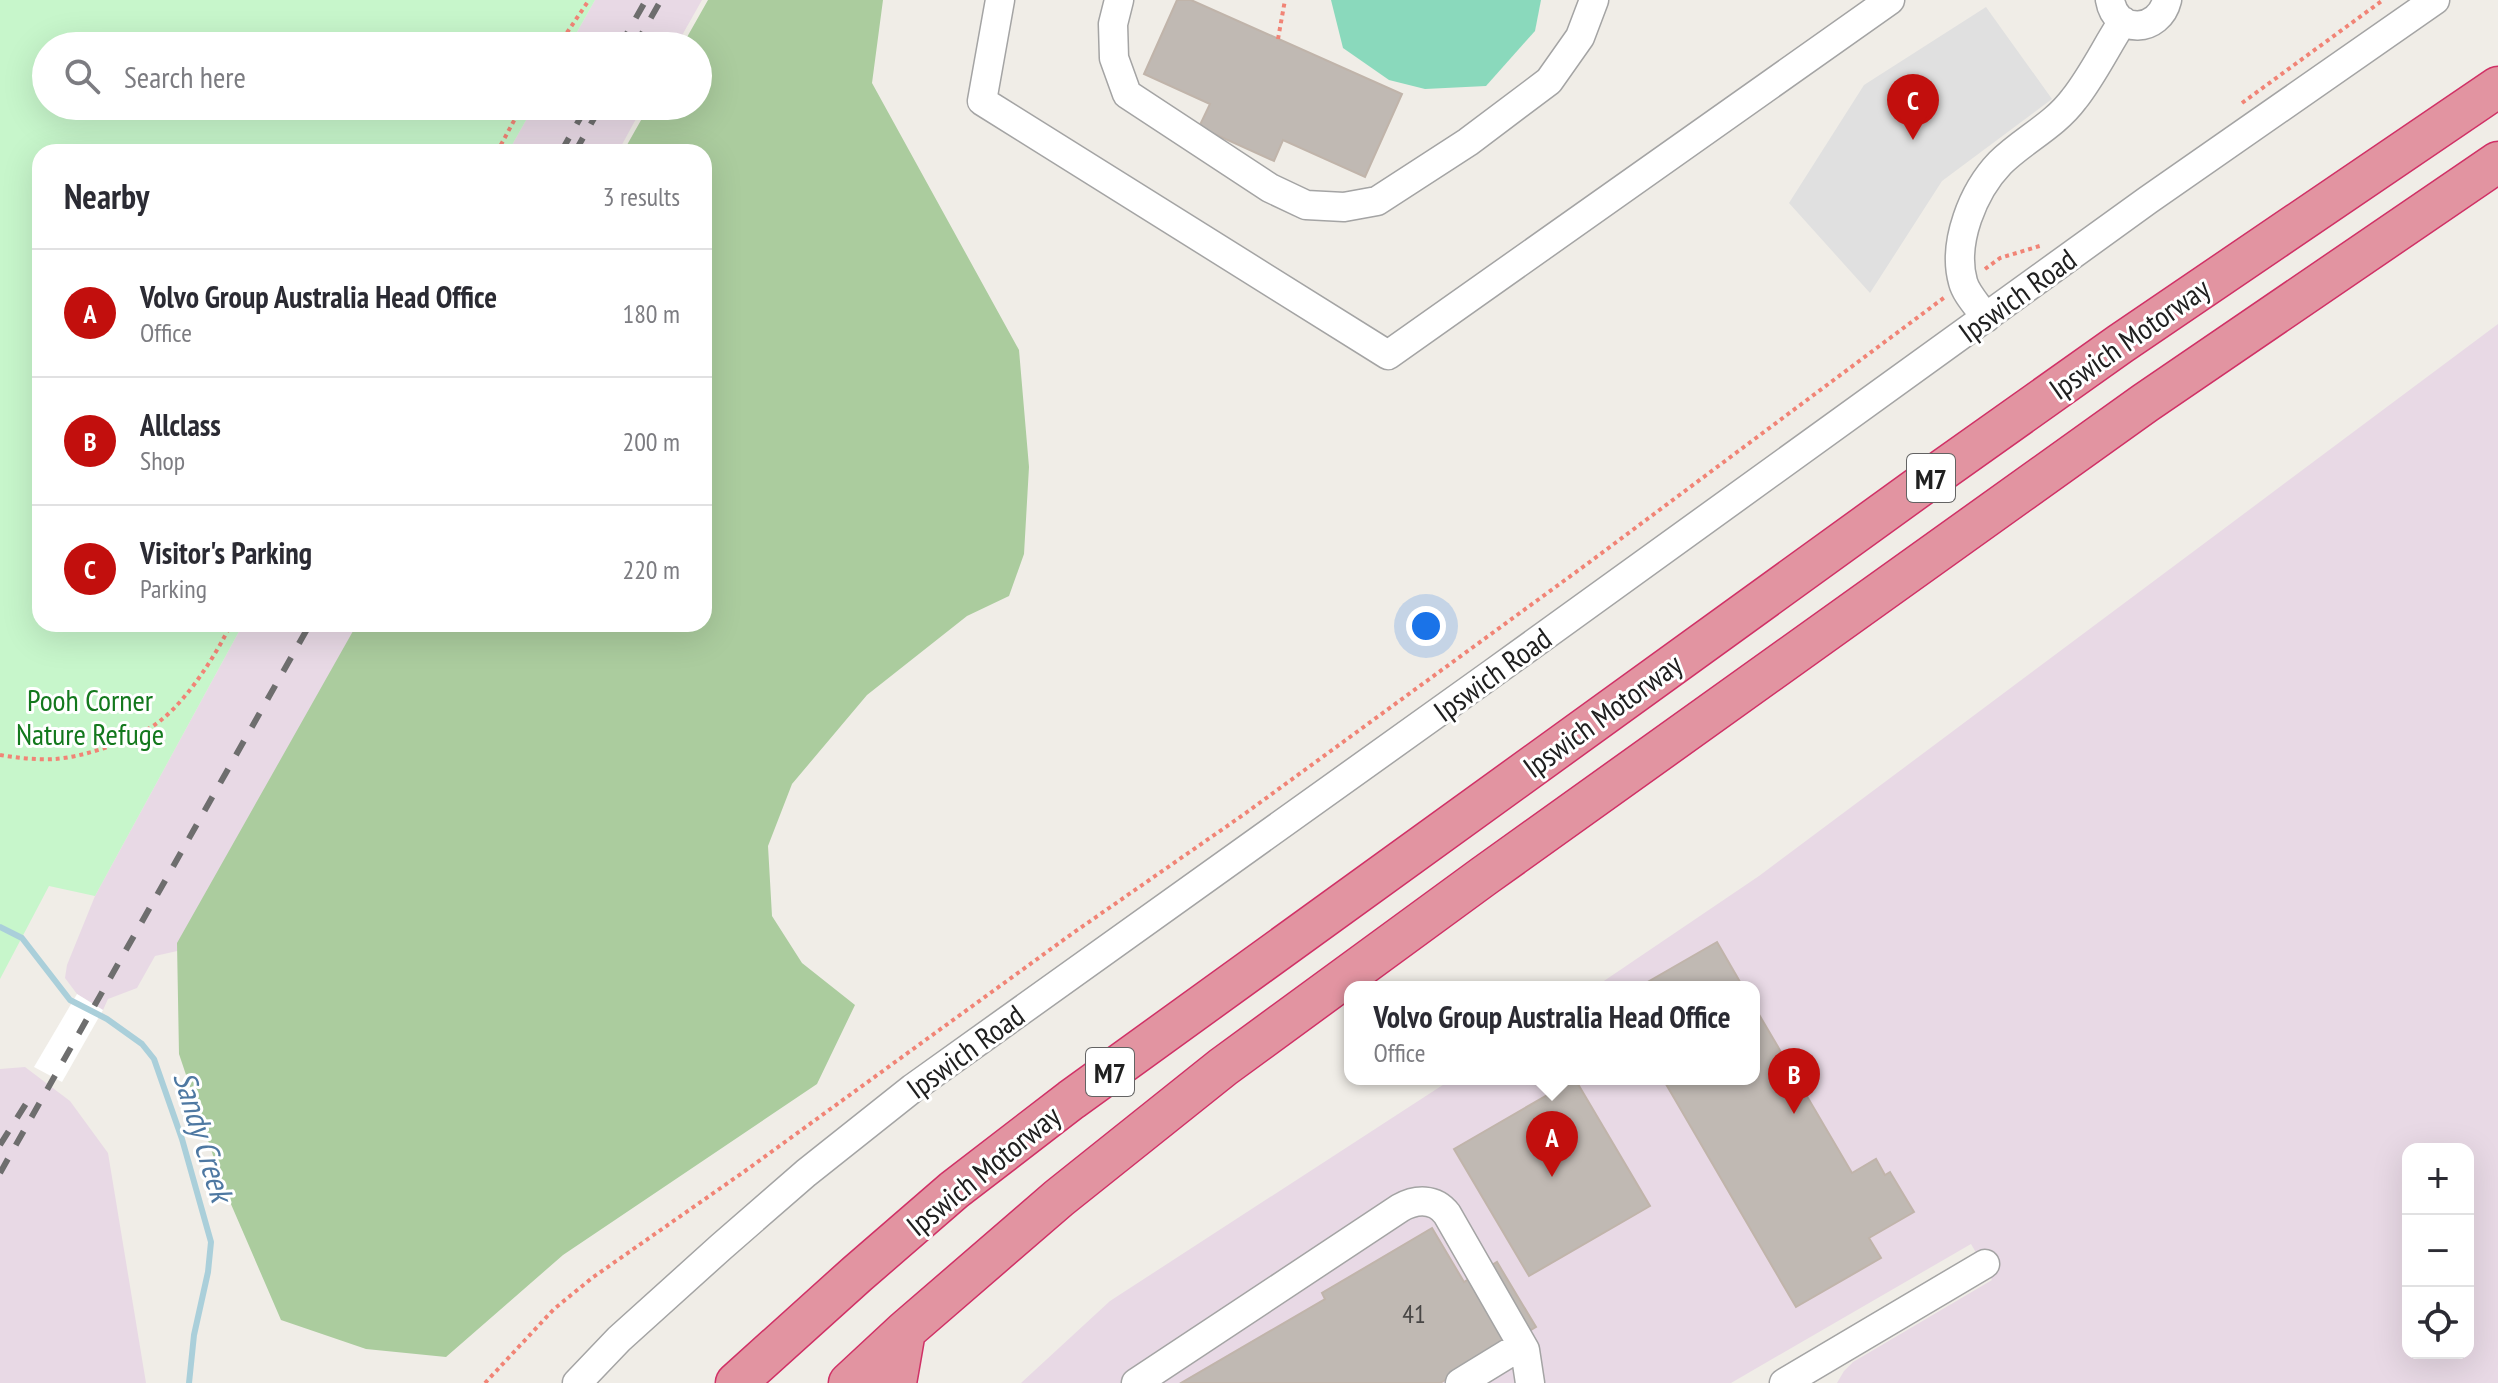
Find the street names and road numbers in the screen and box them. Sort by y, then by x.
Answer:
street label: Ipswich Road [1951,239,2083,351]
street label: Ipswich Motorway [2041,268,2217,408]
road number: M7 [1907,454,1955,502]
street label: Ipswich Road [1426,618,1558,730]
street label: Ipswich Motorway [1515,644,1690,786]
street label: Ipswich Road [899,995,1031,1107]
road number: M7 [1086,1048,1134,1096]
street label: Ipswich Motorway [898,1096,1068,1244]

